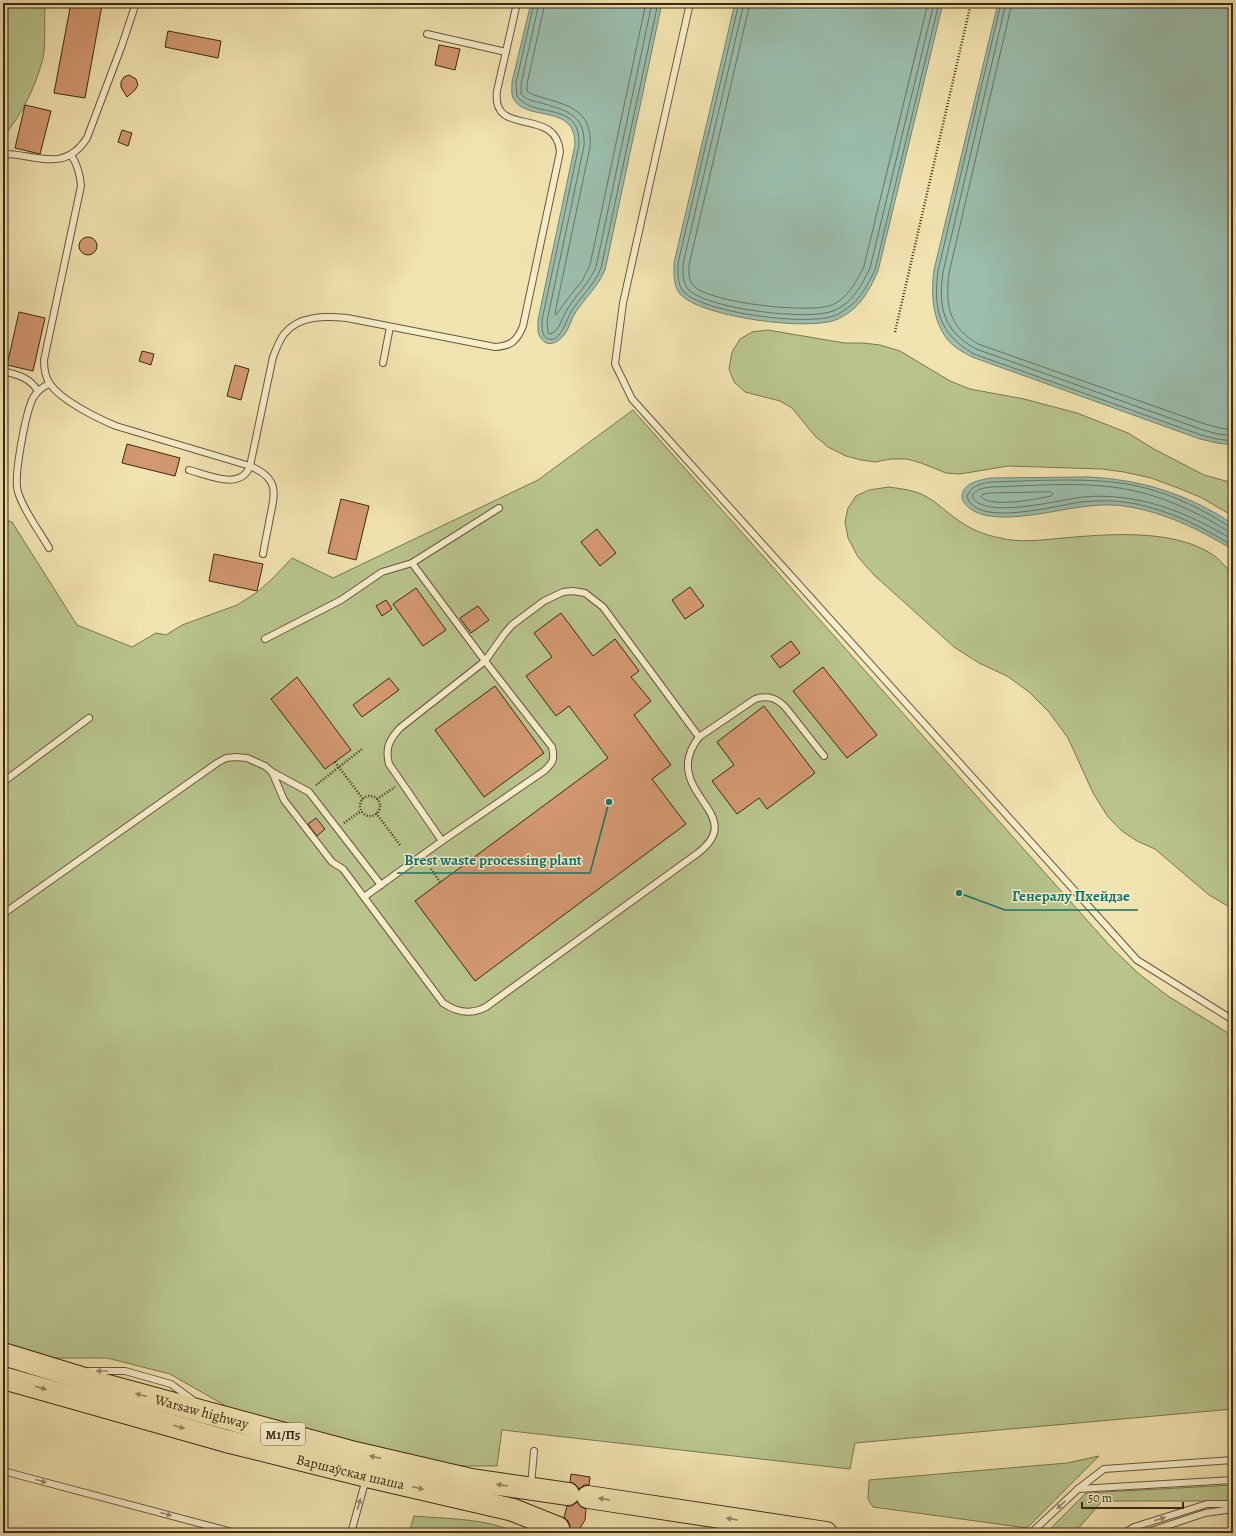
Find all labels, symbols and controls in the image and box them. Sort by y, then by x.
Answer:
callout: Brest waste processing plant [397,846,590,873]
text: Brest waste processing plant [404,850,582,870]
callout: Генералу Пхейдзе [1005,883,1138,910]
text: Генералу Пхейдзе [1012,886,1130,906]
one-way arrow [95,1368,108,1374]
one-way arrow [35,1385,47,1391]
street label: Warsaw highway [152,1390,251,1434]
one-way arrow [135,1392,147,1398]
road number: М1/П5 [261,1423,305,1445]
one-way arrow [173,1425,185,1431]
street label: Варшаўская шаша [294,1450,407,1495]
one-way arrow [369,1454,381,1460]
one-way arrow [35,1478,47,1484]
one-way arrow [496,1482,508,1488]
scale bar [1082,1484,1183,1510]
one-way arrow [412,1485,425,1491]
text: 50 m [1088,1490,1112,1506]
one-way arrow [598,1496,610,1502]
one-way arrow [356,1498,362,1510]
one-way arrow [1056,1500,1066,1510]
one-way arrow [160,1512,172,1518]
one-way arrow [726,1516,738,1522]
one-way arrow [1154,1516,1166,1522]

